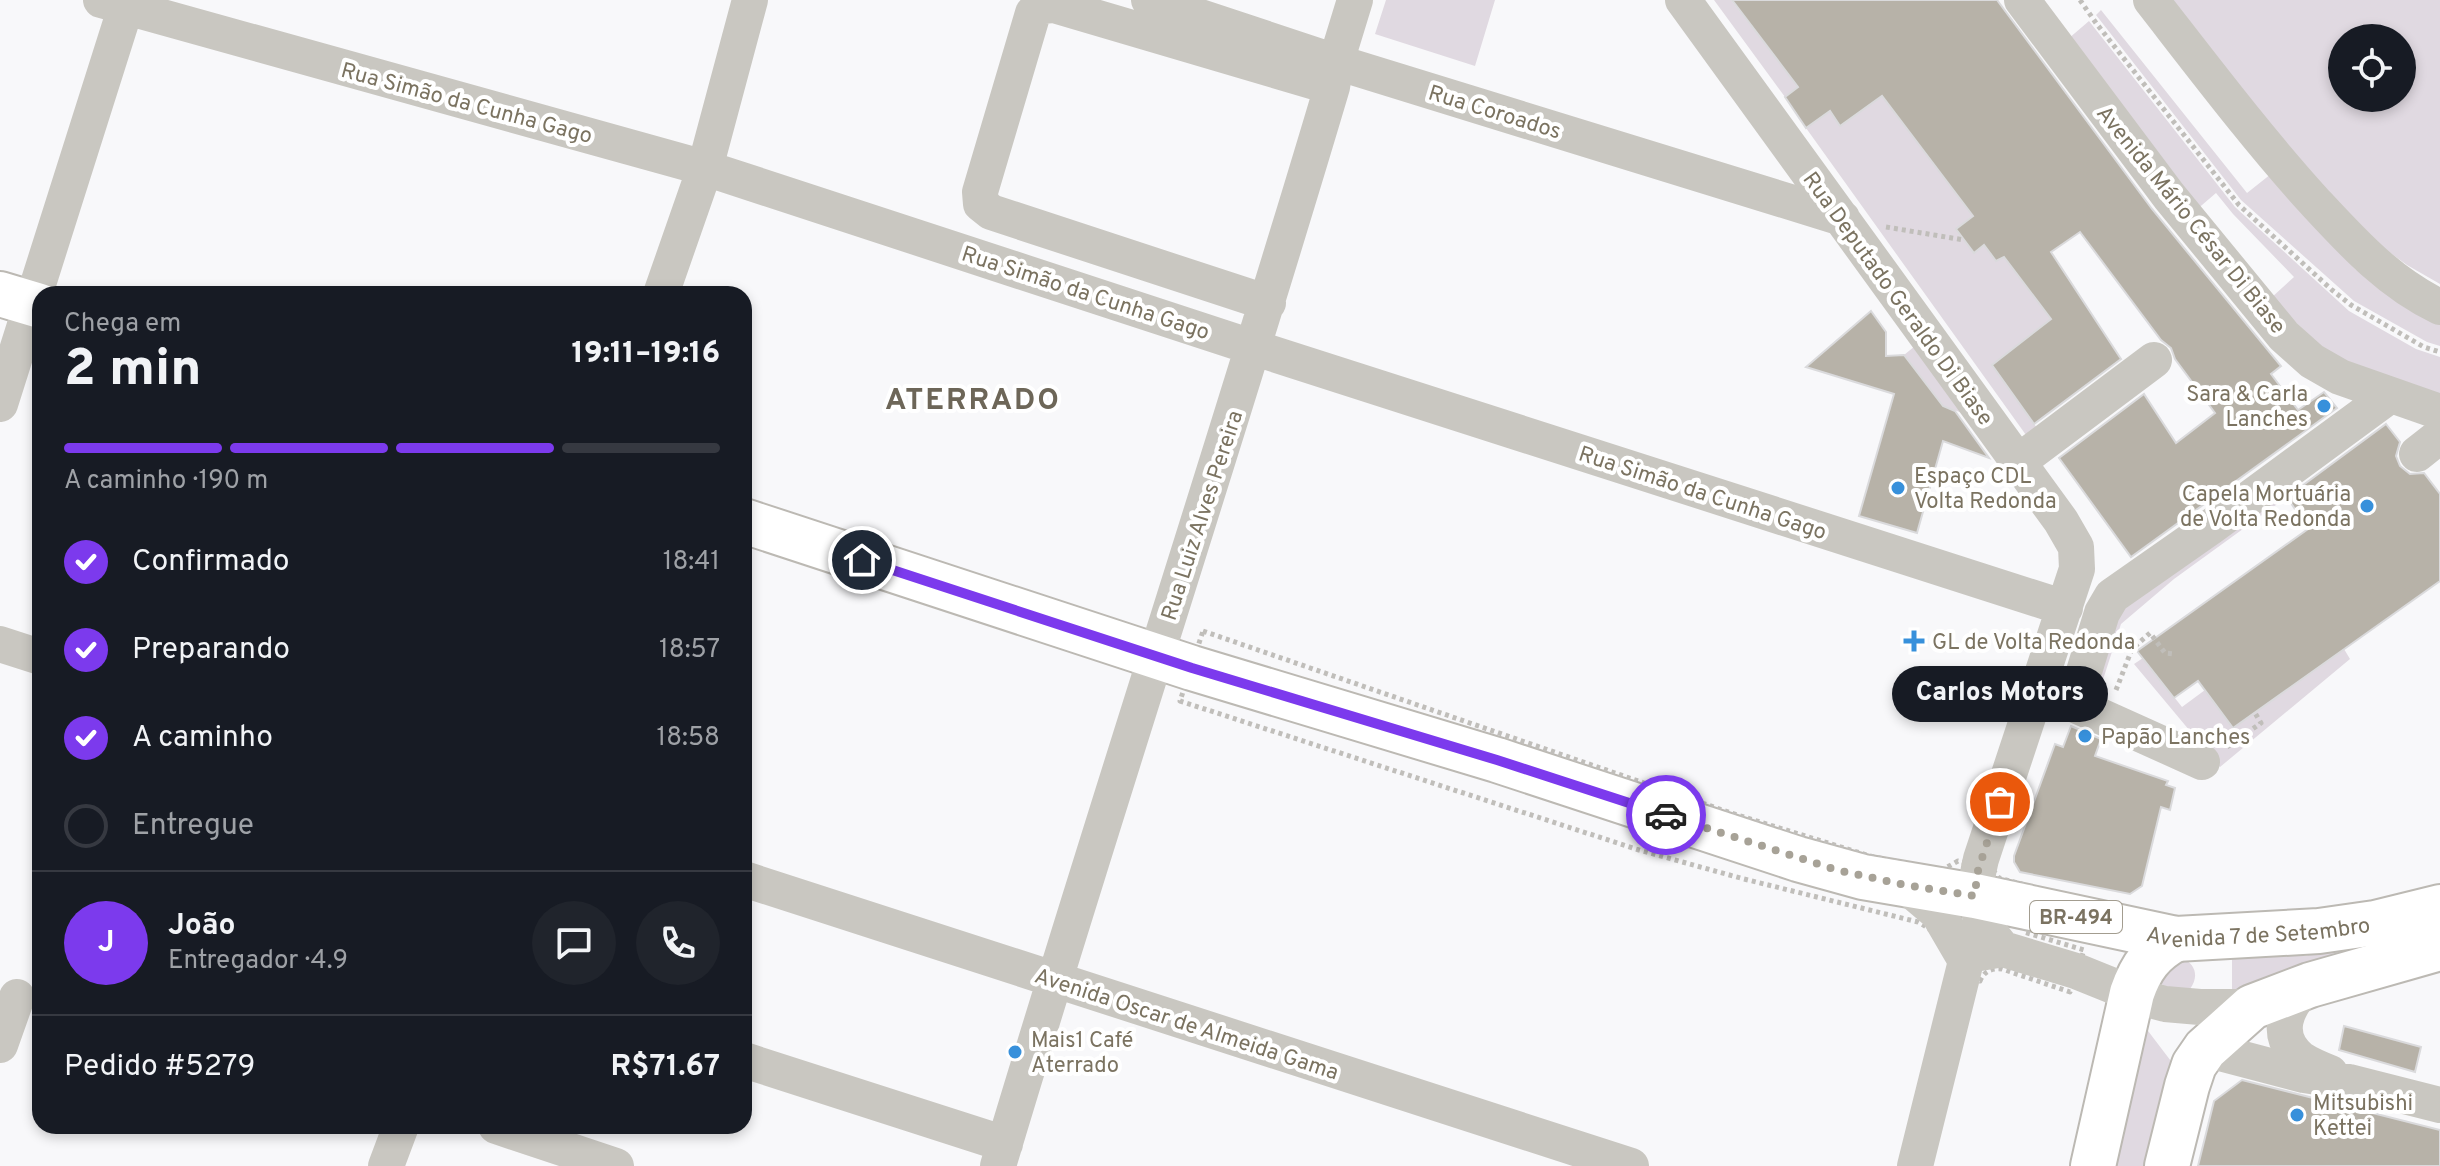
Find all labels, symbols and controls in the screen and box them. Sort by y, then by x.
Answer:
map controls [2328,24,2416,112]
button: locate [2328,24,2416,112]
street label: Rua Simão da Cunha Gago [338,58,595,151]
street label: Rua Coroados [1425,80,1564,146]
street label: Avenida Mário César Di Biase [2090,101,2291,340]
street label: Rua Deputado Geraldo Di Biase [1796,167,1998,432]
street label: Rua Simão da Cunha Gago [958,242,1213,347]
text: Chega em [64,308,181,341]
text: 19:11–19:16 [572,336,720,373]
text: 2 min [64,338,202,404]
place label: Sara & Carla Lanches [2186,382,2308,434]
district label: ATERRADO [885,383,1061,420]
marker: Sara & Carla Lanches [2315,397,2333,415]
street label: Rua Luiz Alves Pereira [1157,407,1250,624]
street label: Rua Simão da Cunha Gago [1575,442,1830,547]
place label: Espaço CDL Volta Redonda [1914,464,2057,516]
text: A caminho · 190 m [64,465,268,498]
marker: Espaço CDL Volta Redonda [1889,479,1907,497]
place label: Capela Mortuária de Volta Redonda [2180,482,2351,534]
marker: Capela Mortuária de Volta Redonda [2358,497,2376,515]
pin [828,526,896,594]
icon: home [840,538,884,582]
icon: check [64,540,108,584]
text: Confirmado [132,544,290,581]
text: 18:41 [663,546,720,579]
icon: check [64,628,108,672]
marker: GL de Volta Redonda [1903,630,1925,652]
place label: GL de Volta Redonda [1932,630,2135,657]
text: Preparando [132,632,290,669]
text: 18:57 [659,634,720,667]
callout: Carlos Motors [1892,666,2108,722]
text: Carlos Motors [1916,677,2084,710]
icon: check [64,716,108,760]
text: A caminho [132,720,273,757]
text: 18:58 [657,722,720,755]
place label: Papão Lanches [2101,725,2250,752]
marker: Papão Lanches [2076,727,2094,745]
pin [1966,768,2034,836]
courier [1626,775,1706,855]
icon: bag [1978,780,2022,824]
icon: car [1644,793,1688,837]
text: Entregue [132,808,254,845]
button: chat [532,901,616,985]
button: phone [636,901,720,985]
road number: BR-494 [2030,901,2122,933]
text: João [168,908,235,945]
street label: Avenida 7 de Setembro [2144,913,2372,955]
text: J [98,925,114,962]
text: Entregador · 4.9 [168,945,348,978]
street label: Avenida Oscar de Almeida Gama [1031,963,1342,1087]
place label: Mais1 Café Aterrado [1031,1028,1133,1080]
marker: Mais1 Café Aterrado [1006,1043,1024,1061]
text: Pedido #5279 [64,1049,255,1086]
text: R$71.67 [611,1049,720,1086]
place label: Mitsubishi Kettei [2313,1091,2413,1143]
marker: Mitsubishi Kettei [2288,1106,2306,1124]

